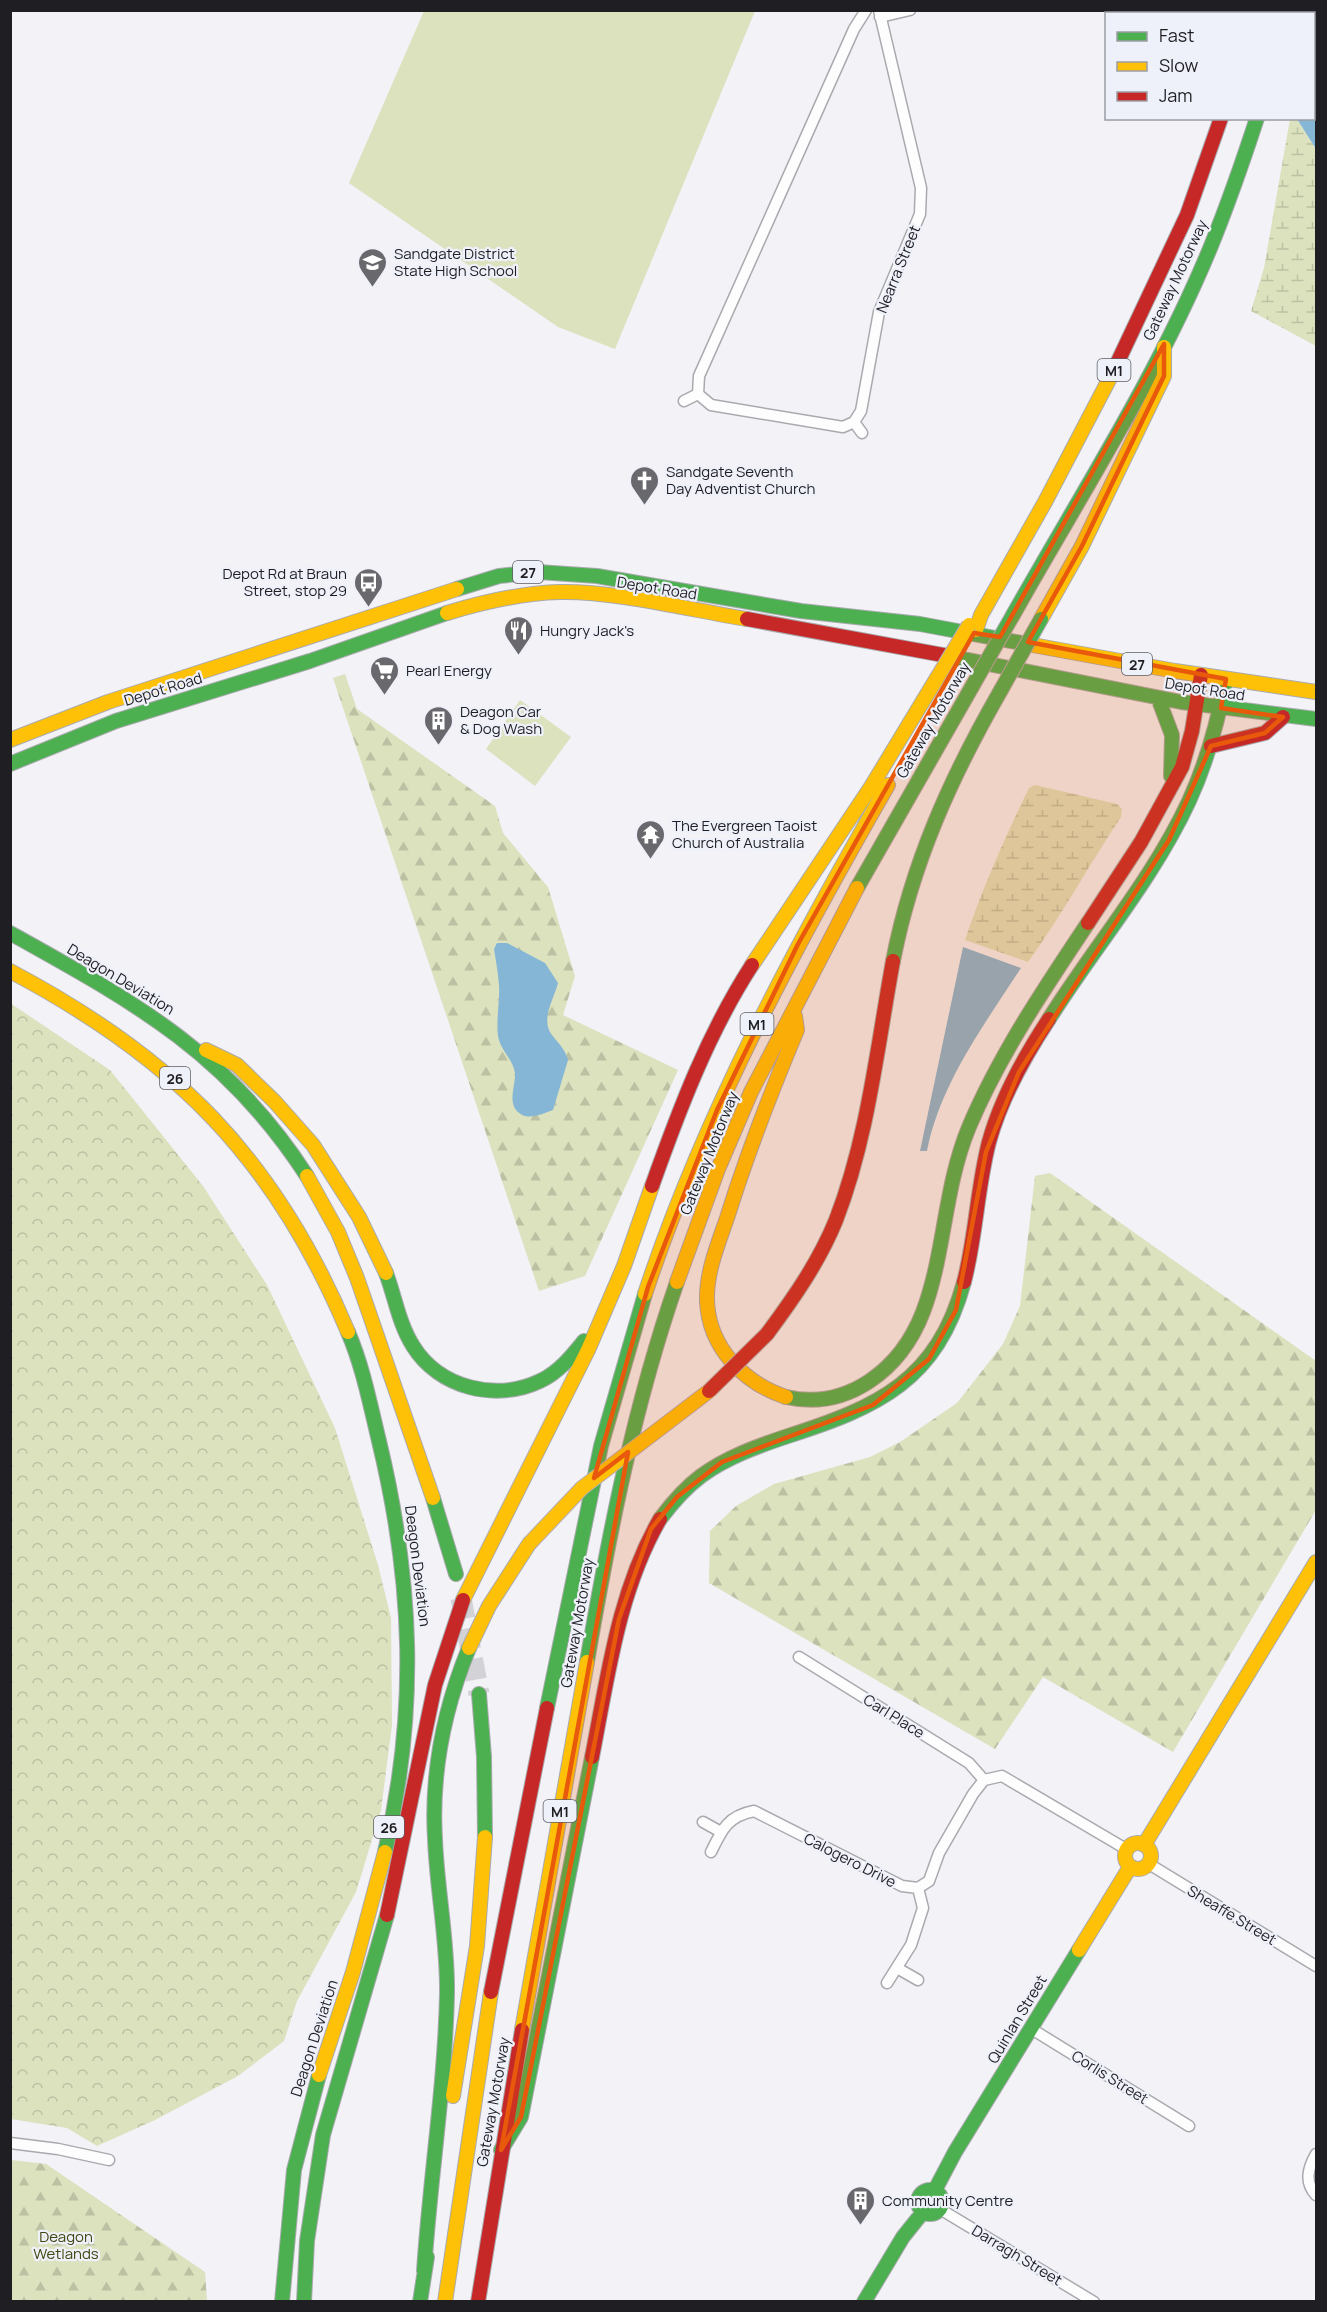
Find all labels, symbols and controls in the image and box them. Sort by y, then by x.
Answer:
legend [1105,12,1315,120]
text: Fast [1159,23,1194,47]
text: Slow [1159,53,1199,77]
text: Jam [1159,83,1193,107]
street label: Gateway Motorway [1138,216,1212,344]
street label: Nearra Street [871,222,925,316]
place label: Sandgate District State High School [394,243,517,281]
school or university icon: Sandgate District State High School [357,246,389,288]
road number: M1 [1098,359,1130,381]
place label: Sandgate Seventh Day Adventist Church [666,461,816,499]
church icon: Sandgate Seventh Day Adventist Church [629,464,661,506]
road number: 27 [513,561,543,583]
place label: Depot Rd at Braun Street, stop 29 [222,563,347,601]
bus stop icon: Depot Rd at Braun Street, stop 29 [352,566,384,608]
street label: Depot Road [615,571,699,605]
restaurant icon: Hungry Jack's [503,614,535,656]
place label: Hungry Jack's [540,620,634,641]
road number: 27 [1122,653,1152,675]
supermarket icon: Pearl Energy [369,654,401,696]
street label: Gateway Motorway [891,658,975,782]
place label: Pearl Energy [406,660,492,681]
street label: Depot Road [121,667,205,711]
street label: Depot Road [1163,672,1247,706]
place label: Deagon Car & Dog Wash [460,701,542,739]
building icon: Deagon Car & Dog Wash [423,704,455,746]
place label: The Evergreen Taoist Church of Australia [672,815,817,853]
temple icon: The Evergreen Taoist Church of Australia [635,818,667,860]
street label: Deagon Deviation [63,939,179,1019]
road number: M1 [740,1013,774,1035]
road number: 26 [160,1067,190,1089]
street label: Gateway Motorway [675,1088,743,1218]
street label: Deagon Deviation [400,1504,436,1628]
street label: Gateway Motorway [555,1556,599,1689]
street label: Carl Place [859,1689,929,1743]
road number: M1 [544,1800,576,1822]
road number: 26 [374,1816,404,1838]
street label: Calogero Drive [800,1828,900,1892]
street label: Sheaffe Street [1183,1880,1281,1950]
street label: Quinlan Street [982,1971,1052,2067]
street label: Deagon Deviation [285,1977,343,2099]
street label: Gateway Motorway [471,2035,515,2168]
street label: Corlis Street [1068,2045,1152,2109]
building icon: Community Centre [845,2184,877,2226]
place label: Community Centre [882,2190,1014,2211]
street label: Darragh Street [968,2220,1066,2290]
park label: Deagon Wetlands [33,2226,99,2264]

